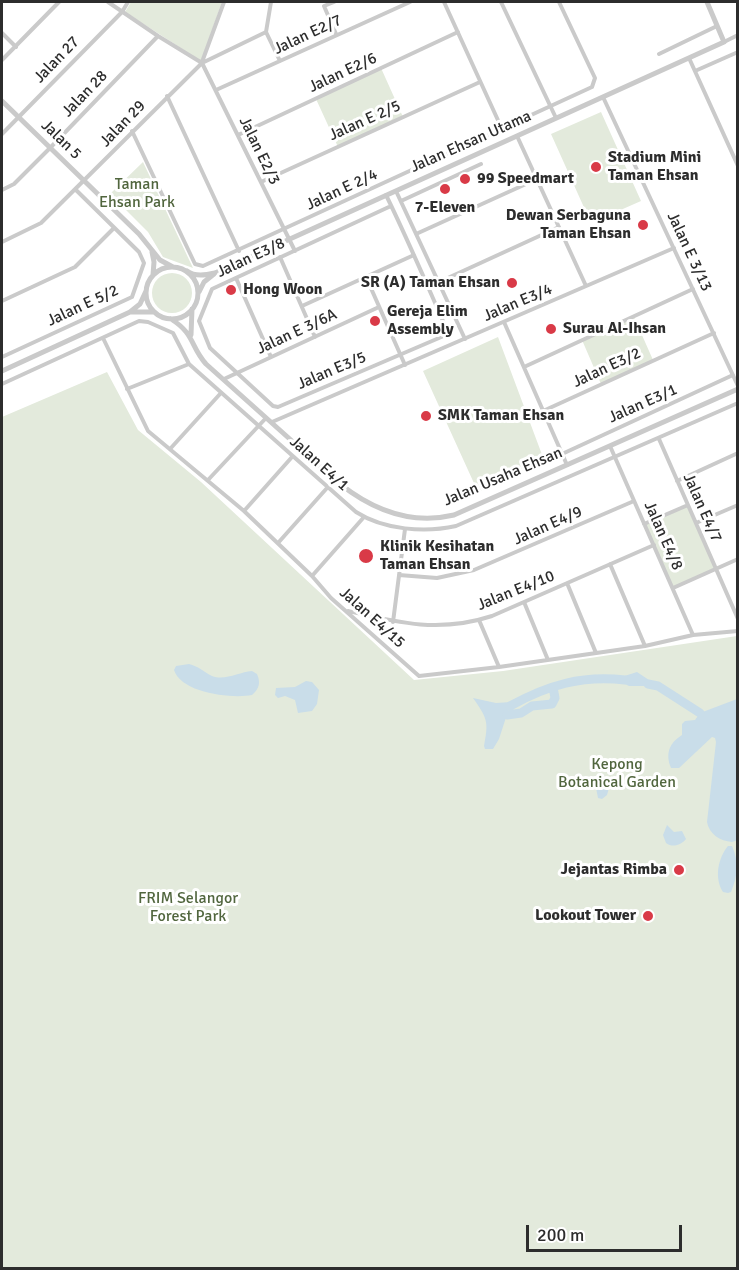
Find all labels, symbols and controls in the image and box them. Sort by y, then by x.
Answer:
street label: Jalan E2/7 [271,11,345,59]
street label: Jalan 27 [30,33,84,87]
street label: Jalan E2/6 [306,49,380,97]
street label: Jalan 28 [58,67,112,121]
street label: Jalan 29 [96,97,150,151]
street label: Jalan E 2/5 [326,97,404,145]
street label: Jalan Ehsan Utama [408,107,534,177]
street label: Jalan E2/3 [234,114,284,188]
street label: Jalan 5 [37,116,85,164]
place label: Stadium Mini Taman Ehsan [608,148,701,186]
marker: Stadium Mini Taman Ehsan [589,160,603,174]
street label: Jalan E 2/4 [303,165,381,215]
place label: 99 Speedmart [477,169,574,189]
marker: 99 Speedmart [458,172,472,186]
park label: Taman Ehsan Park [99,175,175,213]
marker: 7-Eleven [438,182,452,196]
place label: 7-Eleven [415,198,475,218]
place label: Dewan Serbaguna Taman Ehsan [506,206,631,244]
street label: Jalan E 3/13 [662,209,716,295]
marker: Dewan Serbaguna Taman Ehsan [636,218,650,232]
street label: Jalan E3/8 [214,234,288,282]
place label: SR (A) Taman Ehsan [361,273,500,293]
marker: SR (A) Taman Ehsan [505,276,519,290]
place label: Hong Woon [243,280,322,300]
street label: Jalan E3/4 [481,280,555,326]
street label: Jalan E 5/2 [44,281,122,331]
marker: Hong Woon [224,283,238,297]
place label: Gereja Elim Assembly [387,302,468,340]
street label: Jalan E 3/6A [254,305,340,359]
marker: Gereja Elim Assembly [368,314,382,328]
place label: Surau Al-Ihsan [563,319,666,339]
marker: Surau Al-Ihsan [544,322,558,336]
street label: Jalan E3/2 [570,344,644,392]
street label: Jalan E3/5 [295,348,369,394]
street label: Jalan E3/1 [606,380,680,428]
place label: SMK Taman Ehsan [438,406,564,426]
marker: SMK Taman Ehsan [419,409,433,423]
street label: Jalan E4/1 [285,432,353,496]
street label: Jalan Usaha Ehsan [441,443,565,511]
street label: Jalan E4/7 [678,471,726,545]
street label: Jalan E4/8 [639,499,687,573]
street label: Jalan E4/9 [511,502,585,550]
place label: Klinik Kesihatan Taman Ehsan [380,537,494,575]
marker: Klinik Kesihatan Taman Ehsan [357,547,375,565]
street label: Jalan E4/10 [475,567,557,615]
street label: Jalan E4/15 [335,584,409,652]
park label: Kepong Botanical Garden [558,755,676,793]
place label: Jejantas Rimba [561,860,667,880]
marker: Jejantas Rimba [672,863,686,877]
park label: FRIM Selangor Forest Park [138,889,238,927]
place label: Lookout Tower [535,906,636,926]
marker: Lookout Tower [641,909,655,923]
scale bar [529,1213,685,1251]
text: 200 m [537,1224,584,1246]

